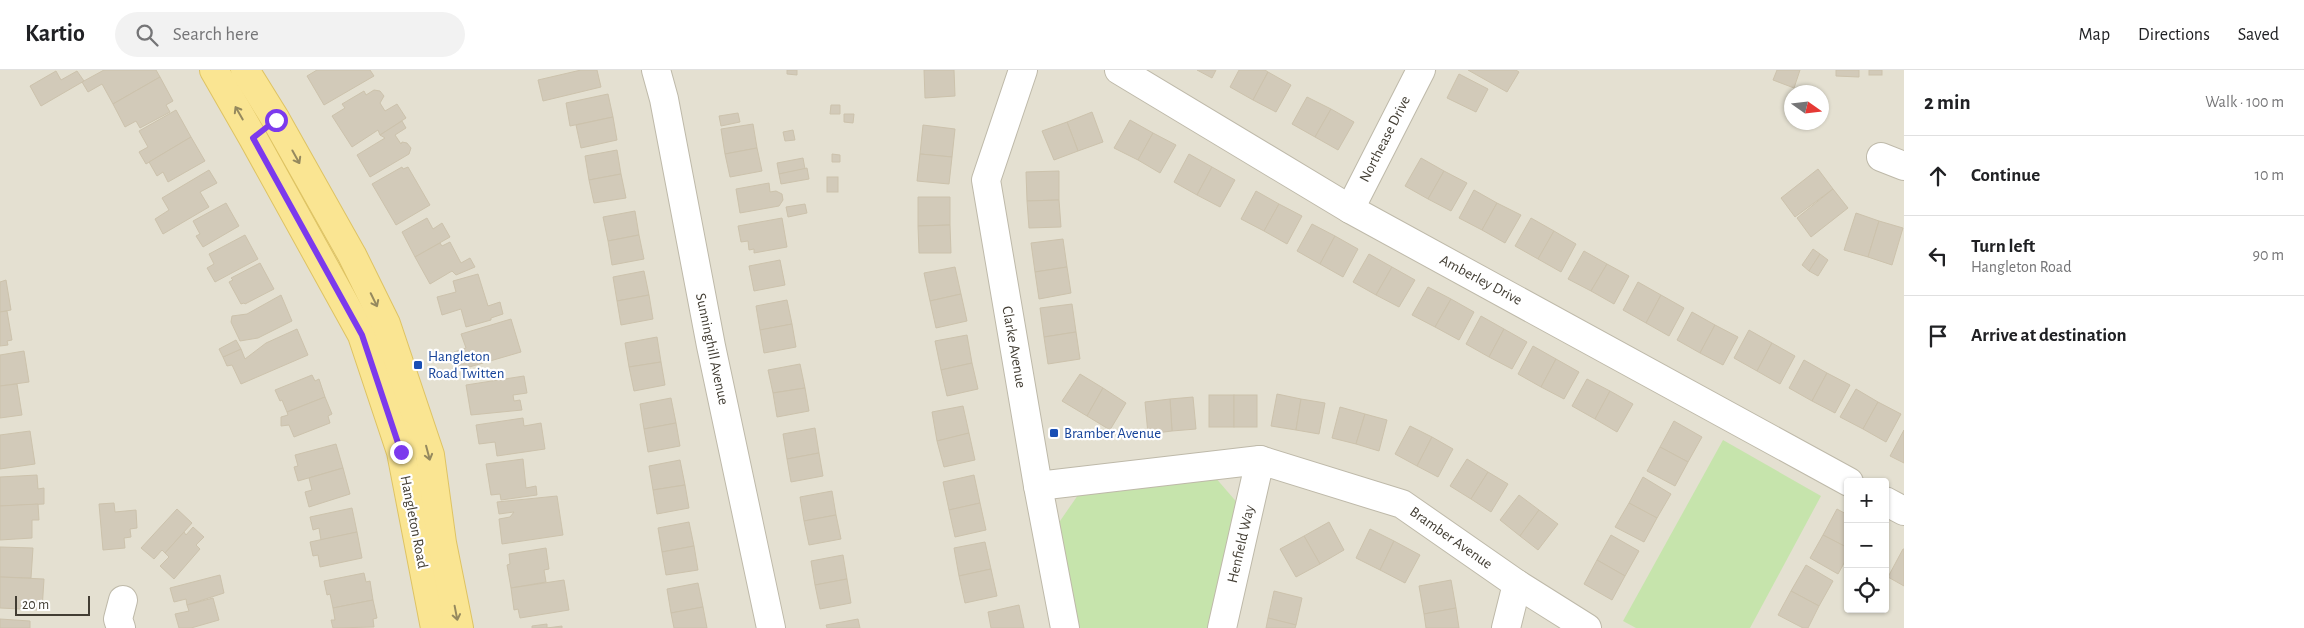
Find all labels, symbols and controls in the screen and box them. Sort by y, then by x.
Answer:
search box [115,12,465,57]
icon: search [133,21,161,49]
text: Kartio [25,22,85,46]
text: Search here [173,25,259,44]
text: Map [2079,26,2110,44]
text: Directions [2138,26,2210,44]
text: Saved [2238,26,2279,44]
north arrow [1784,85,1829,130]
text: 2 min [1924,92,1971,113]
street label: Northease Drive [1357,93,1413,185]
text: Walk · 100 m [2205,94,2284,110]
one-way arrow [234,106,244,121]
route start [265,109,288,132]
one-way arrow [292,149,302,164]
icon: ahead [1924,162,1952,190]
text: Continue [1971,166,2040,185]
text: 10 m [2255,167,2284,183]
text: Turn left [1971,237,2035,256]
icon: left [1924,242,1952,270]
text: 90 m [2253,247,2284,263]
street label: Amberley Drive [1437,252,1525,308]
text: Hangleton Road [1971,259,2072,275]
one-way arrow [370,292,379,307]
street label: Sunninghill Avenue [693,292,731,406]
street label: Clarke Avenue [999,305,1029,389]
icon: arrive [1924,322,1952,350]
text: Arrive at destination [1971,326,2127,345]
place label: Hangleton Road Twitten [428,349,504,381]
marker: Hangleton Road Twitten [412,359,424,371]
place label: Bramber Avenue [1064,426,1161,441]
marker: Bramber Avenue [1048,427,1060,439]
route end [390,441,413,464]
one-way arrow [424,444,434,460]
street label: Hangleton Road [398,474,430,570]
map controls [1844,478,1889,613]
button: + [1844,478,1889,523]
street label: Henfield Way [1225,503,1257,584]
street label: Bramber Avenue [1407,504,1495,572]
button: − [1844,523,1889,568]
button: locate [1844,568,1889,613]
scale bar [15,593,90,616]
text: 20 m [22,598,49,612]
one-way arrow [452,604,461,620]

